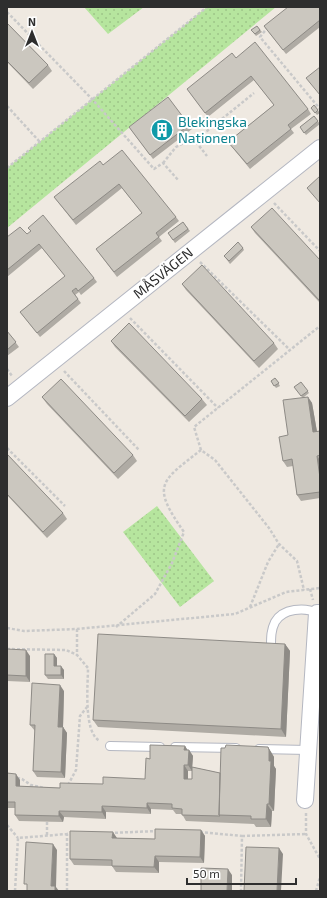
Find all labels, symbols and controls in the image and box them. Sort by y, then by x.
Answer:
north arrow [12,12,52,52]
text: N [28,15,36,28]
place label: Blekingska Nationen [178,113,247,146]
building icon: Blekingska Nationen [149,117,175,143]
street label: MÅSVÄGEN [129,243,196,302]
scale bar [187,860,296,886]
text: 50 m [193,866,220,880]

